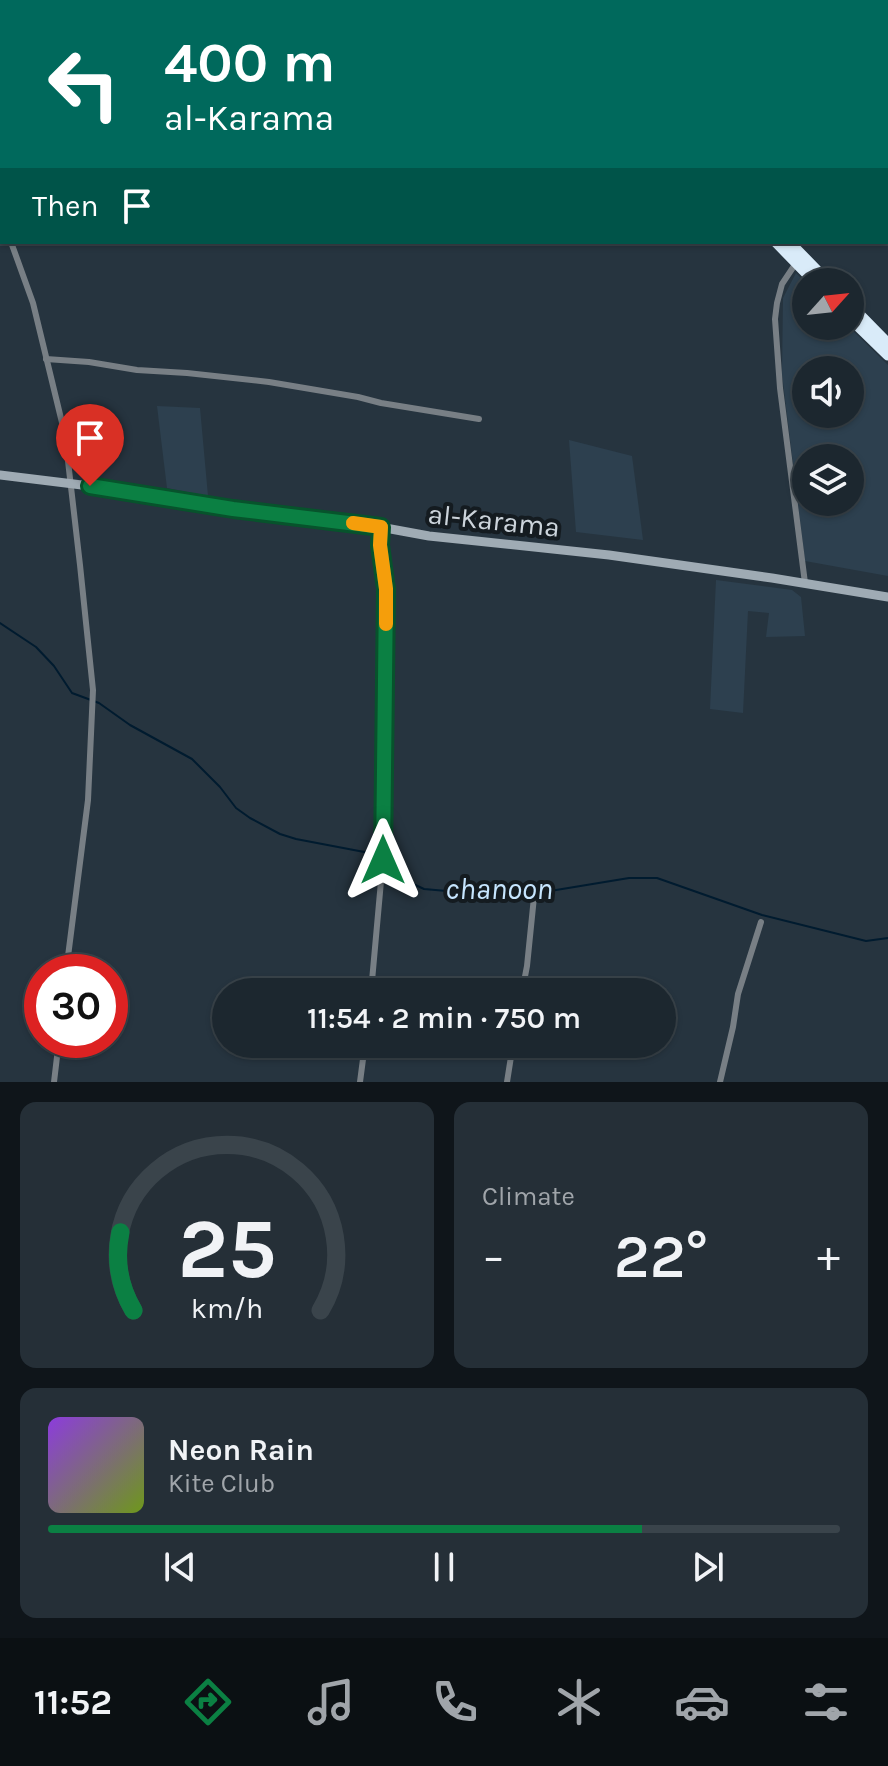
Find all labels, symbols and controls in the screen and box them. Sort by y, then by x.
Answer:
text: 400 m [164,30,335,95]
icon: left [32,32,136,136]
text: al-Karama [164,97,334,139]
icon: arrive [115,184,159,228]
text: Then [32,188,99,224]
north arrow [792,268,864,340]
map controls [792,268,864,516]
button: sound [792,356,864,428]
pin [56,404,124,486]
icon: arrive [68,416,112,460]
button: layers [792,444,864,516]
street label: al-Karama [426,497,562,544]
position arrow [341,818,425,902]
water label: chanoon [445,871,553,907]
speed limit sign: 30 [24,954,128,1058]
text: 11:54 · 2 min · 750 m [307,1000,581,1036]
text: Climate [482,1181,575,1212]
text: 25 [178,1201,276,1298]
text: 22° [614,1222,708,1292]
text: − [482,1231,505,1282]
text: + [817,1231,840,1282]
text: km/h [191,1292,263,1325]
text: Neon Rain [168,1432,314,1468]
text: Kite Club [168,1468,275,1499]
icon: previous [158,1545,202,1589]
icon: pause [422,1545,466,1589]
icon: next [686,1545,730,1589]
icon: directions [180,1674,236,1730]
icon: music [303,1674,359,1730]
icon: phone [427,1674,483,1730]
icon: climate [551,1674,607,1730]
icon: car [674,1674,730,1730]
icon: filters [798,1674,854,1730]
text: 11:52 [34,1681,112,1723]

